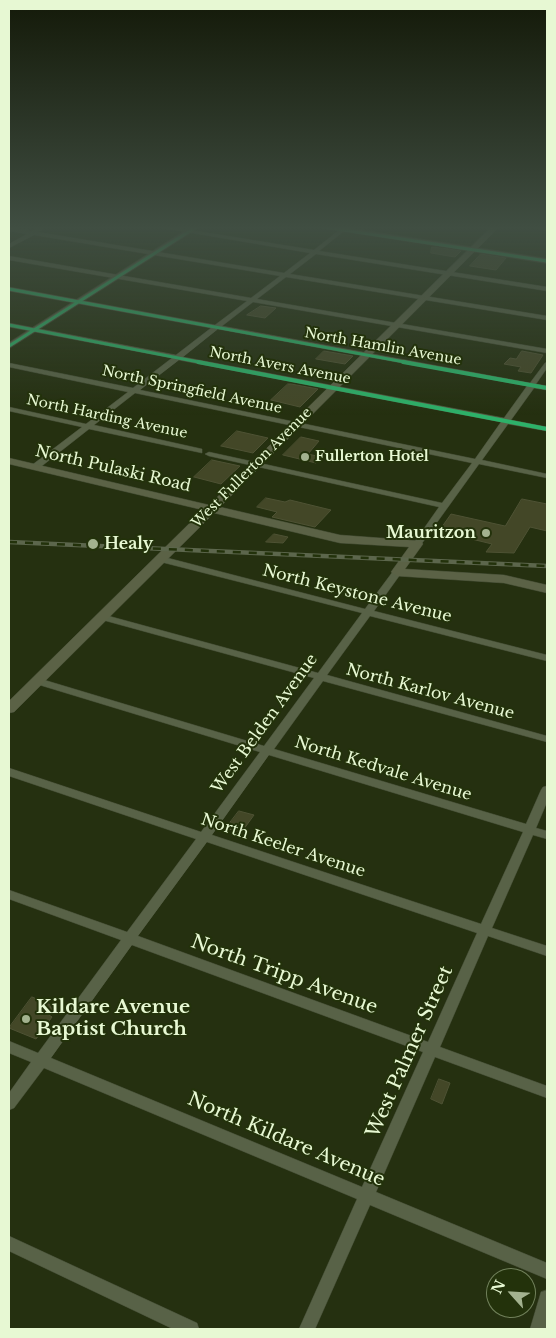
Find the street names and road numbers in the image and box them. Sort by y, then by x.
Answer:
street label: North Hamlin Avenue [303,325,463,369]
street label: North Avers Avenue [208,344,352,388]
street label: North Springfield Avenue [101,363,283,417]
street label: North Harding Avenue [25,392,189,442]
street label: West Fullerton Avenue [188,404,316,532]
street label: North Pulaski Road [33,442,193,496]
street label: North Keystone Avenue [260,561,454,627]
street label: West Belden Avenue [208,650,322,798]
street label: North Karlov Avenue [344,660,516,724]
street label: North Kedvale Avenue [292,733,474,805]
street label: North Keeler Avenue [198,810,368,882]
street label: North Tripp Avenue [188,931,380,1019]
street label: West Palmer Street [362,963,458,1141]
street label: North Kildare Avenue [184,1088,388,1192]

